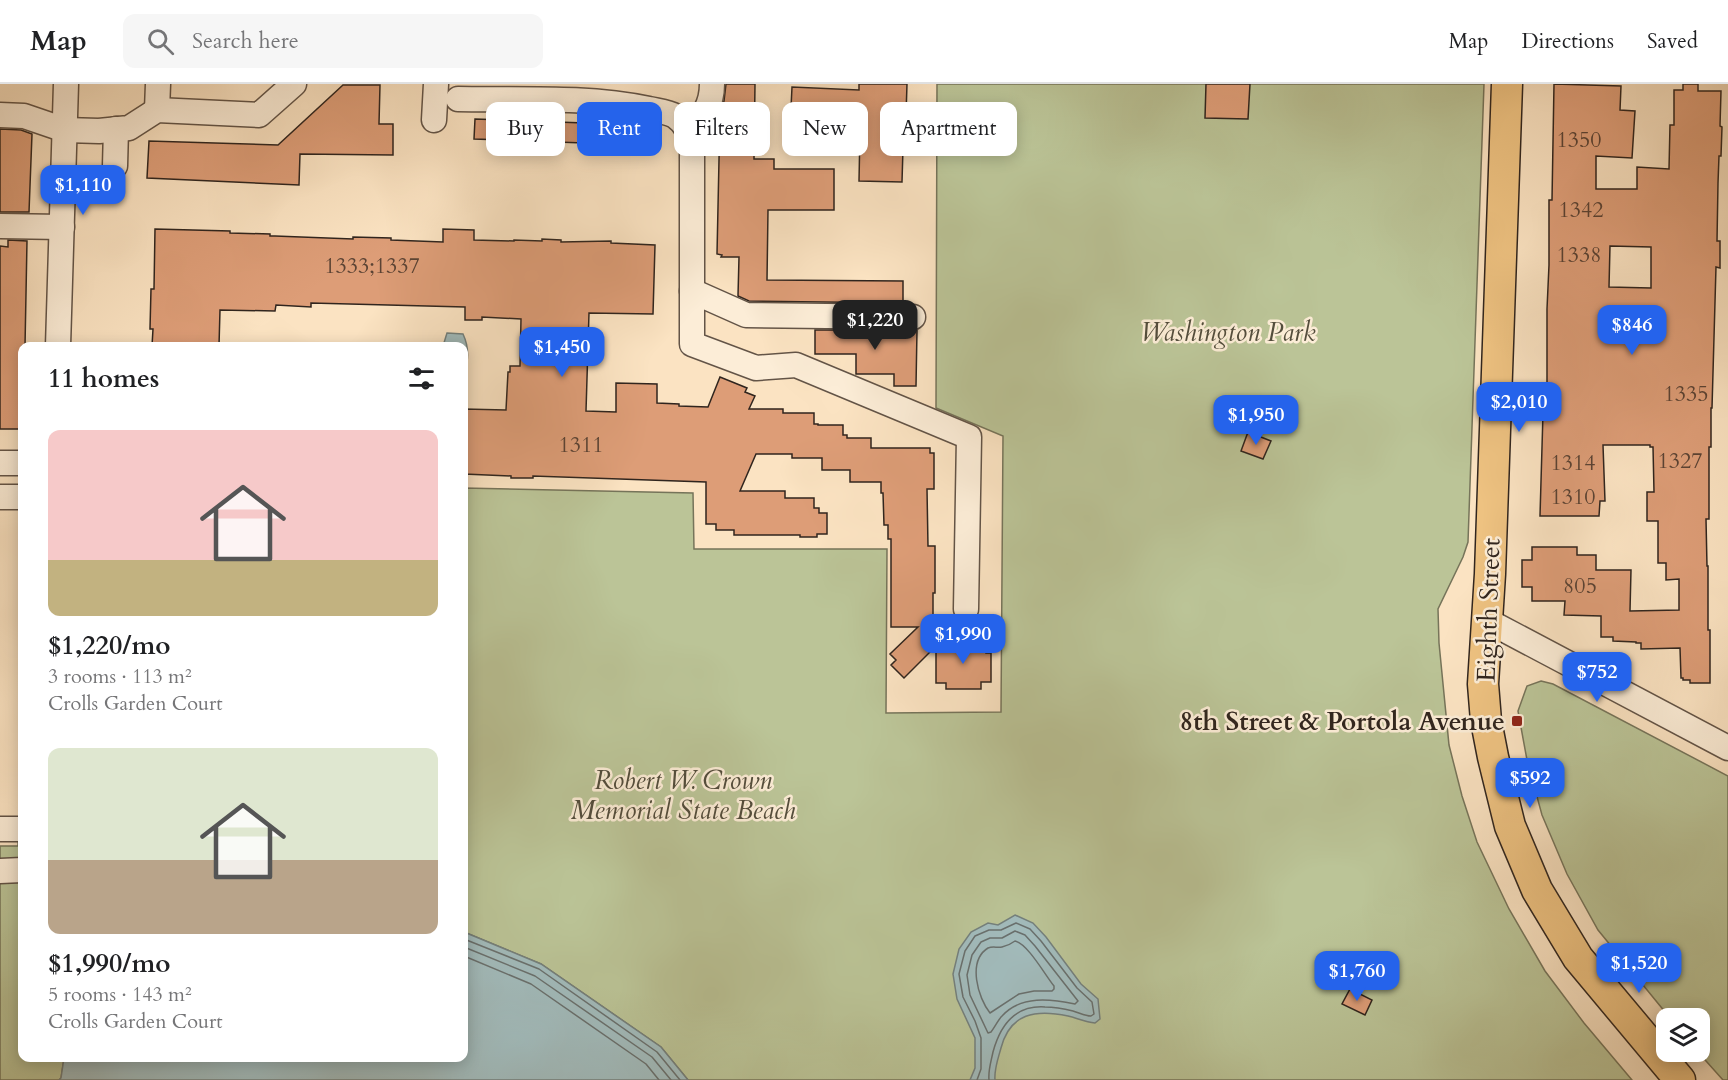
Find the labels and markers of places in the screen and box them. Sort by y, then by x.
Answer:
pin: $1,110 [34,165,132,216]
pin: $1,220 [826,300,924,351]
pin: $846 [1596,305,1668,356]
pin: $1,450 [513,327,611,378]
pin: $2,010 [1470,382,1568,433]
pin: $1,950 [1207,395,1305,446]
pin: $1,990 [914,614,1012,665]
pin: $752 [1561,652,1633,703]
place label: 8th Street & Portola Avenue [1180,704,1505,739]
marker: 8th Street & Portola Avenue [1510,714,1524,728]
pin: $592 [1494,758,1566,809]
pin: $1,520 [1590,943,1688,994]
pin: $1,760 [1308,951,1406,1002]

